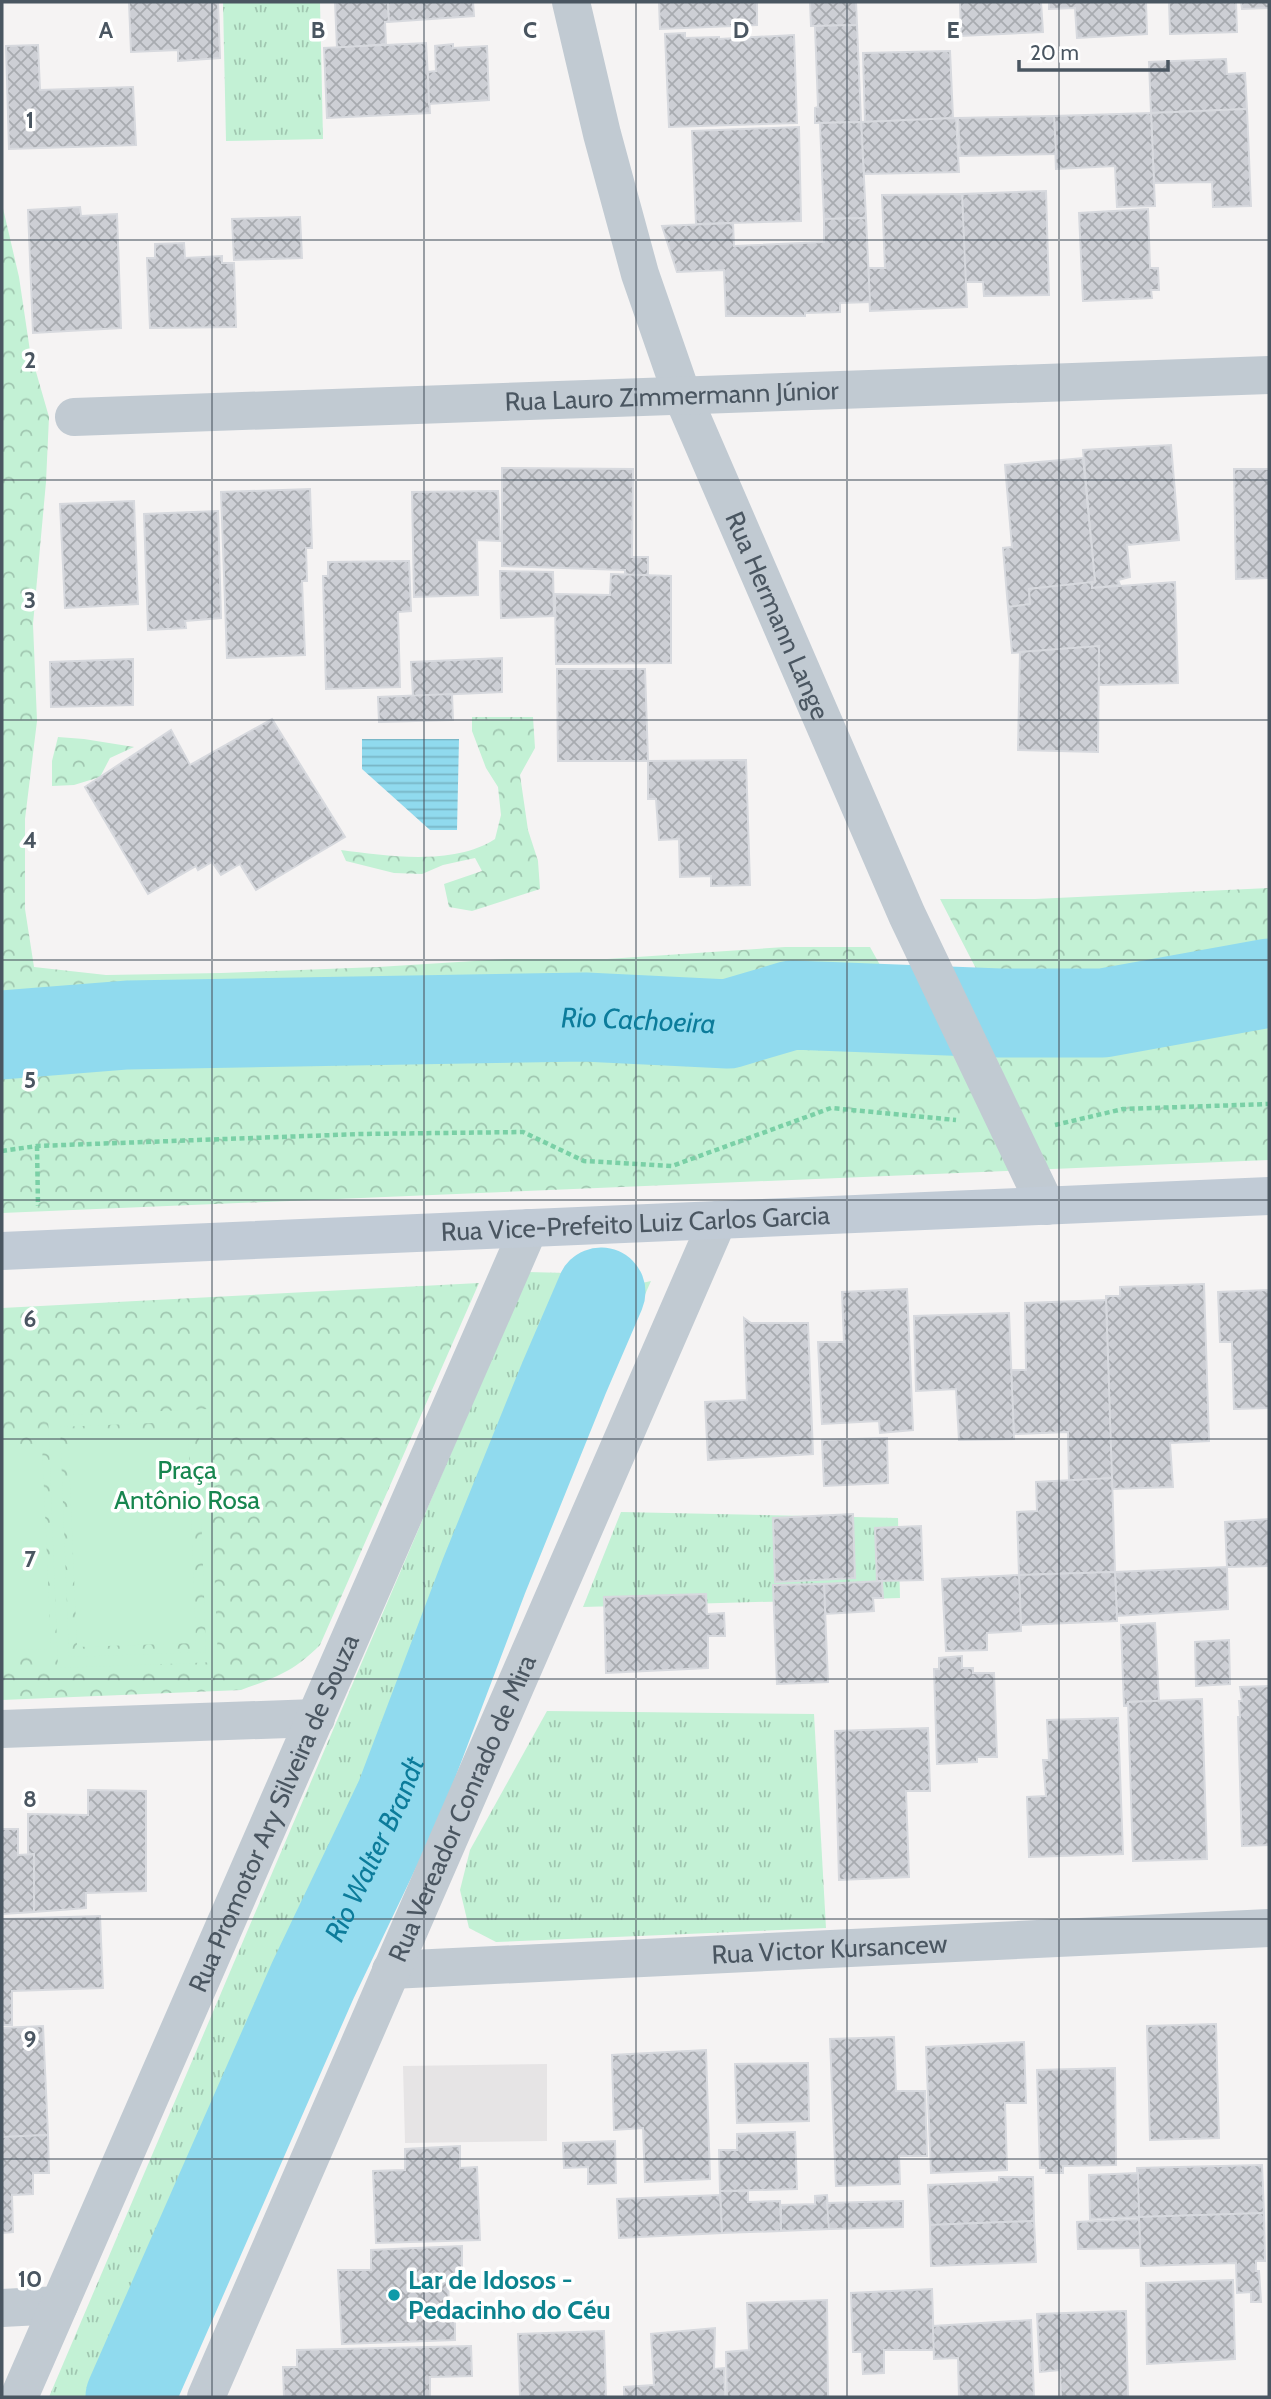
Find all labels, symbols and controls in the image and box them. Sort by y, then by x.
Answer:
text: A [99,16,114,44]
text: B [311,16,325,44]
text: C [523,16,537,44]
text: D [733,16,749,44]
text: E [946,16,960,44]
scale bar [1019,28,1168,72]
text: 20 m [1030,40,1079,65]
text: 1 [26,106,34,134]
text: 2 [24,346,36,374]
street label: Rua Lauro Zimmermann Júnior [504,374,840,418]
street label: Rua Hermann Lange [718,507,836,724]
text: 3 [24,586,36,614]
text: 4 [23,826,37,854]
water label: Rio Cachoeira [561,1000,717,1040]
text: 5 [24,1066,36,1094]
street label: Rua Vice-Prefeito Luiz Carlos Garcia [440,1199,831,1248]
text: 6 [24,1305,36,1333]
park label: Praça Antônio Rosa [114,1454,261,1516]
text: 7 [24,1545,36,1573]
street label: Rua Promotor Ary Silveira de Souza [182,1629,366,1997]
street label: Rua Vereador Conrado de Mira [381,1649,543,1967]
water label: Rio Walter Brandt [317,1752,431,1947]
text: 8 [23,1785,37,1813]
street label: Rua Victor Kursancew [711,1927,948,1971]
text: 9 [24,2025,36,2053]
place label: Lar de Idosos - Pedacinho do Céu [408,2264,611,2326]
text: 10 [18,2265,42,2293]
marker: Lar de Idosos - Pedacinho do Céu [386,2287,402,2303]

